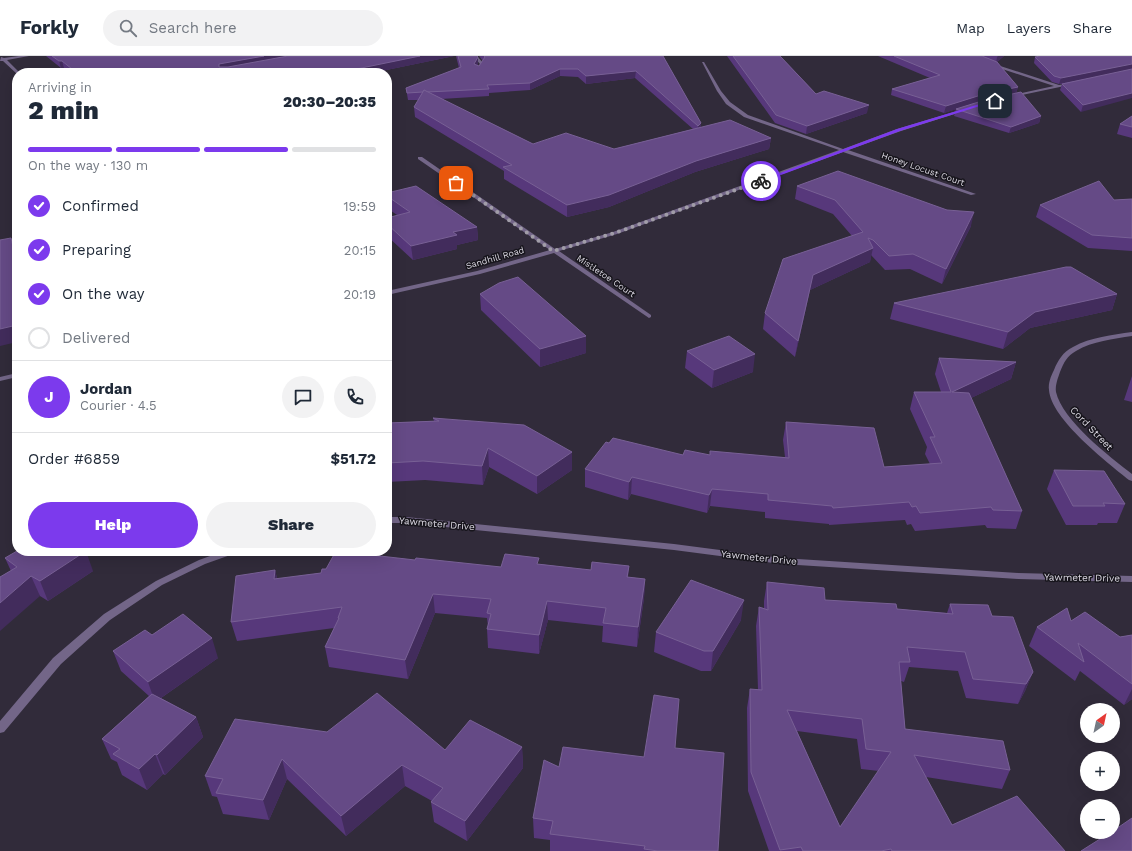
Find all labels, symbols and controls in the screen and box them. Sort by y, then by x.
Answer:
search box [103,10,383,46]
text: Forkly [20,16,79,39]
icon: search [117,17,139,39]
text: Search here [149,19,237,37]
text: Map [956,20,985,36]
text: Layers [1007,20,1051,36]
text: Share [1073,20,1112,36]
text: Arriving in [28,80,92,95]
pin [978,84,1012,118]
icon: home [984,90,1006,112]
text: 20:30–20:35 [283,93,376,111]
text: 2 min [28,95,99,125]
street label: Honey Locust Court [880,150,966,188]
text: On the way · 130 m [28,158,148,173]
courier [741,161,781,201]
pin [439,166,473,200]
icon: bike [750,170,772,192]
icon: bag [445,172,467,194]
icon: check [28,195,50,217]
text: Confirmed [62,197,139,215]
text: 19:59 [343,199,376,214]
icon: check [28,239,50,261]
text: Preparing [62,241,131,259]
text: 20:15 [344,243,376,258]
street label: Sandhill Road [465,245,525,271]
street label: Mistletoe Court [575,253,637,299]
icon: check [28,283,50,305]
text: On the way [62,285,144,303]
text: 20:19 [343,287,376,302]
text: Delivered [62,329,130,347]
button: chat [282,376,324,418]
button: phone [334,376,376,418]
text: Jordan [80,380,132,398]
text: J [44,388,54,406]
text: Courier · 4.5 [80,398,157,413]
street label: Cord Street [1068,404,1116,453]
text: Order #6859 [28,450,120,468]
text: $51.72 [330,450,376,468]
button: Help [28,502,198,548]
button: Share [206,502,376,548]
street label: Yawmeter Drive [399,515,476,532]
street label: Yawmeter Drive [721,548,798,567]
street label: Yawmeter Drive [1044,571,1120,584]
north arrow [1080,703,1120,743]
map controls [1080,703,1120,839]
button: + [1080,751,1120,791]
button: − [1080,799,1120,839]

